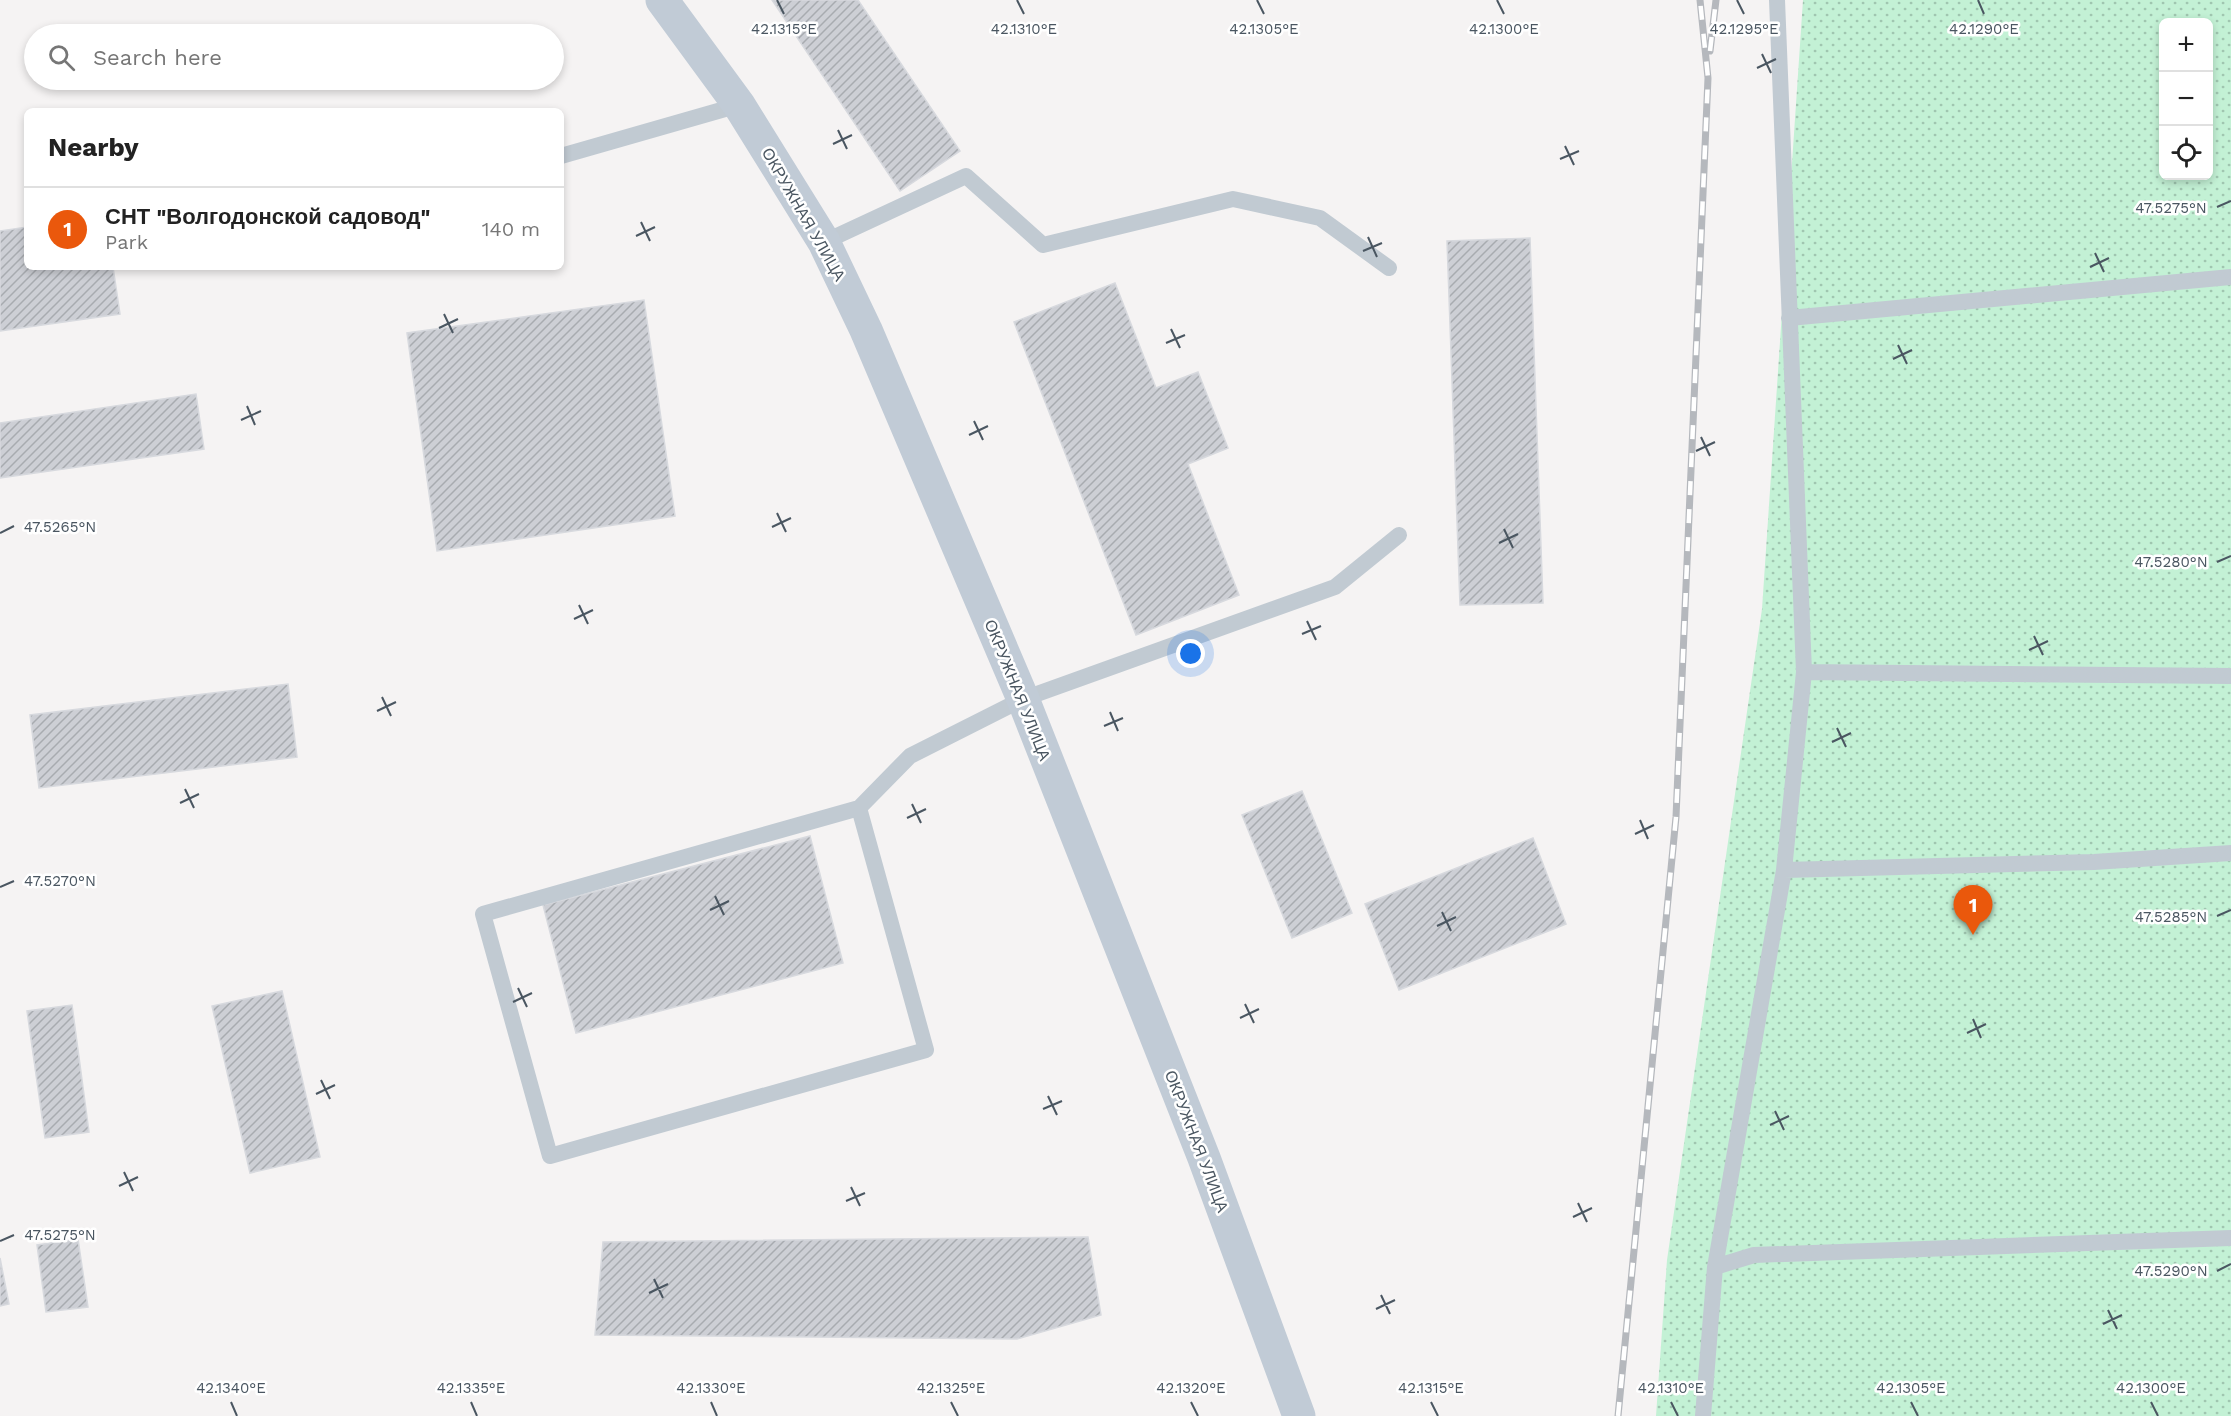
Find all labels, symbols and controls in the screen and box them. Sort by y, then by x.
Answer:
map controls [2159,18,2213,180]
button: + [2159,18,2213,72]
text: 42.1315°E [751,20,817,38]
text: 42.1310°E [991,20,1057,38]
text: 42.1305°E [1229,20,1299,38]
text: 42.1300°E [1469,20,1539,38]
text: 42.1295°E [1709,20,1779,38]
text: 42.1290°E [1949,20,2019,38]
search box [24,24,564,90]
icon: search [45,41,78,74]
text: Search here [93,45,222,70]
button: − [2159,72,2213,126]
button: locate [2159,126,2213,180]
text: Nearby [48,132,139,162]
street label: ОКРУЖНАЯ УЛИЦА [758,144,850,284]
text: 47.5275°N [2135,199,2207,217]
text: СНТ "Волгодонской садовод" [105,204,430,229]
text: 1 [63,217,72,241]
text: 140 m [482,217,540,241]
text: Park [105,230,148,254]
text: 47.5265°N [24,518,96,536]
text: 47.5280°N [2134,553,2208,571]
street label: ОКРУЖНАЯ УЛИЦА [981,617,1055,764]
your location [1176,639,1205,668]
text: 47.5270°N [24,872,96,890]
pin: 1 [1954,886,1992,935]
text: 47.5285°N [2135,908,2207,926]
street label: ОКРУЖНАЯ УЛИЦА [1161,1068,1232,1215]
text: 47.5275°N [24,1226,96,1244]
text: 47.5290°N [2134,1262,2208,1280]
text: 42.1340°E [196,1379,266,1397]
text: 42.1335°E [437,1379,505,1397]
text: 42.1330°E [676,1379,746,1397]
text: 42.1325°E [917,1379,985,1397]
text: 42.1320°E [1156,1379,1226,1397]
text: 42.1315°E [1398,1379,1464,1397]
text: 42.1310°E [1638,1379,1704,1397]
text: 42.1305°E [1876,1379,1946,1397]
text: 42.1300°E [2116,1379,2186,1397]

